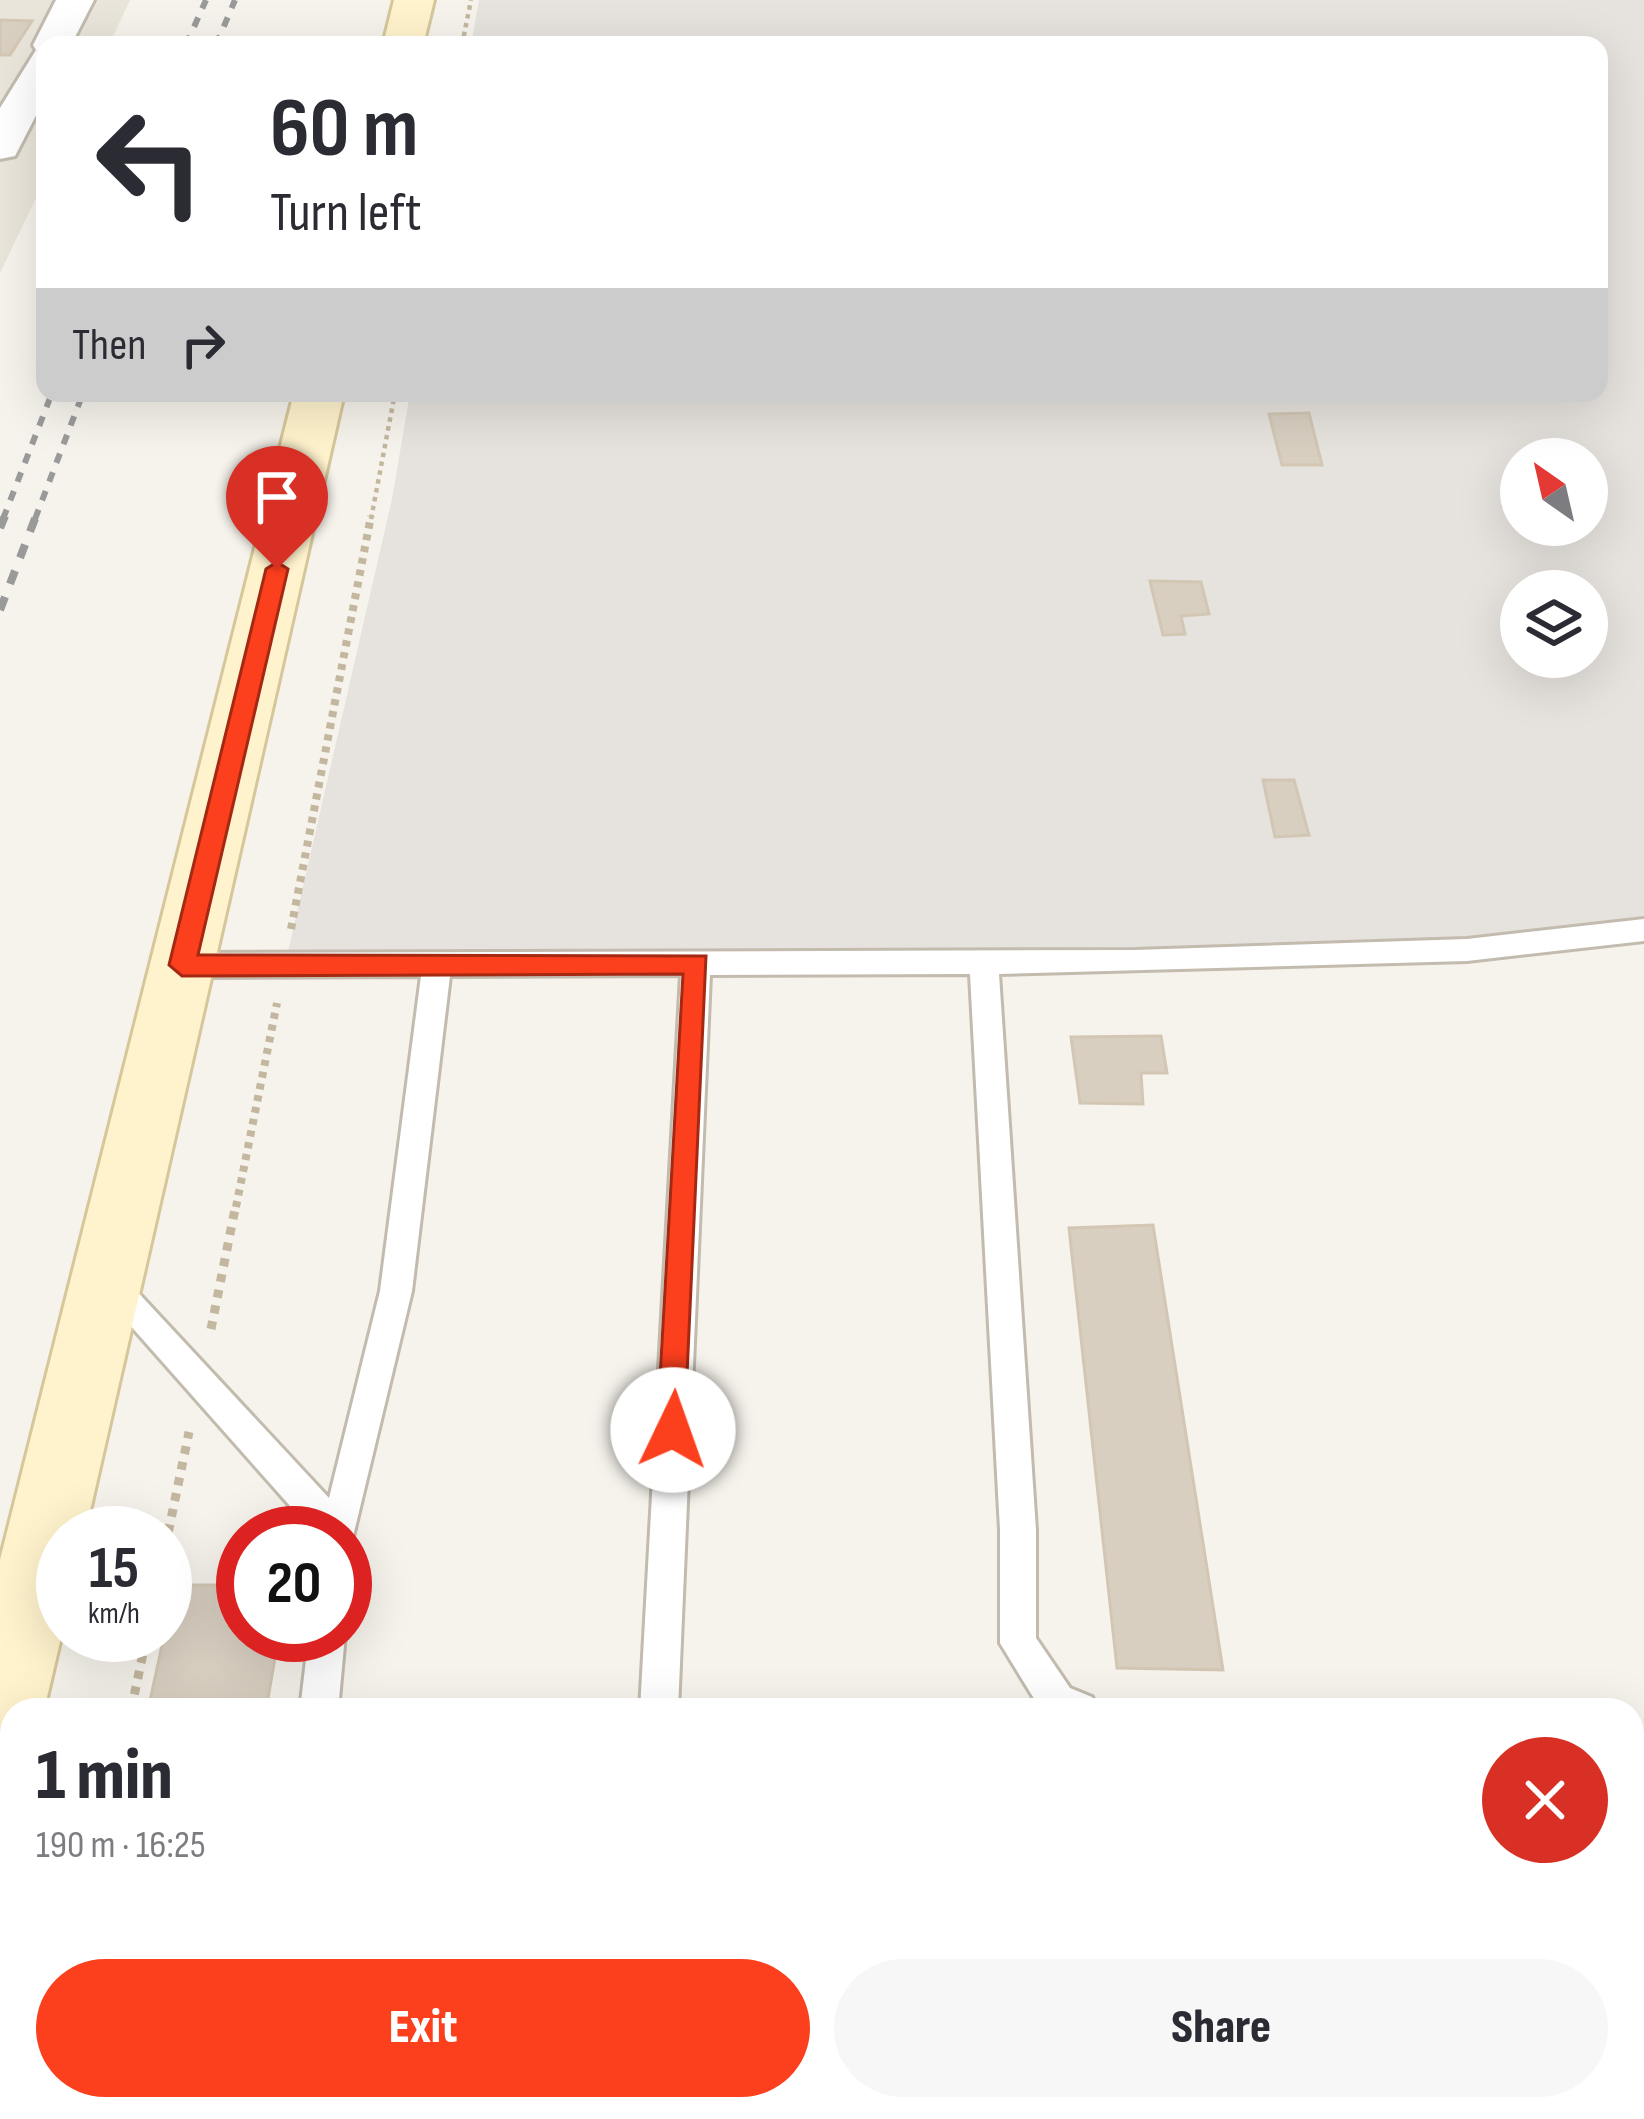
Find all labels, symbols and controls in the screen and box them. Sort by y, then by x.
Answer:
text: 60 m [270,79,418,180]
icon: left [72,84,228,240]
text: Turn left [270,181,422,246]
icon: right [170,312,236,378]
text: Then [72,318,146,373]
north arrow [1500,438,1608,546]
map controls [1500,438,1608,678]
pin [226,446,328,569]
icon: arrive [244,464,310,530]
button: layers [1500,570,1608,678]
position arrow [610,1367,736,1493]
speed limit sign: 20 [216,1506,372,1662]
text: 15 [89,1533,139,1605]
text: km/h [88,1596,140,1632]
text: 1 min [36,1733,173,1820]
button: close [1482,1737,1608,1863]
text: 190 m · 16:25 [36,1822,206,1869]
button: Exit [36,1959,810,2097]
button: Share [834,1959,1608,2097]

